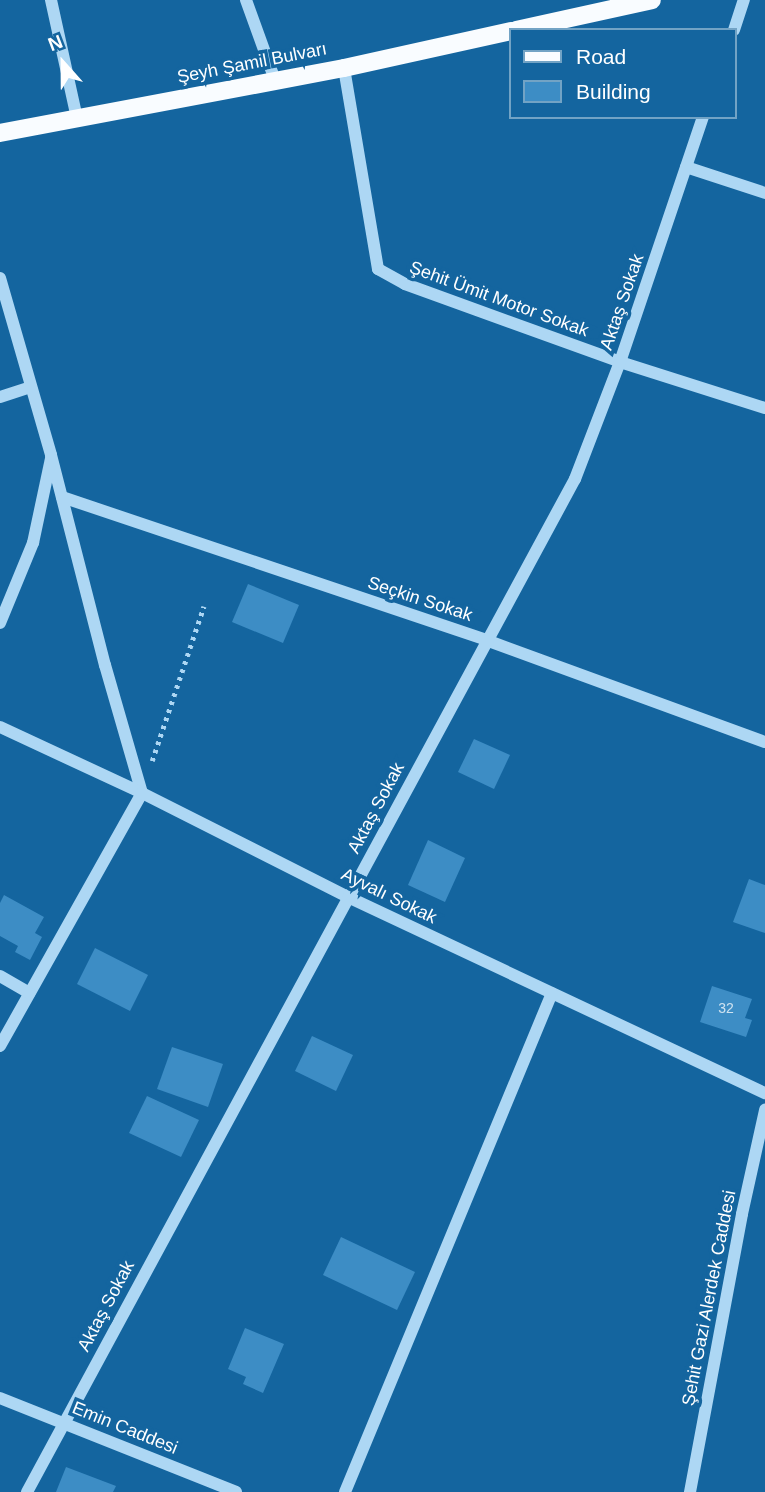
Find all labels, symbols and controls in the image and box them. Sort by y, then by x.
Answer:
north arrow [28,28,98,98]
legend [510,28,737,119]
text: N [45,31,65,55]
street label: Şeyh Şamil Bulvarı [175,38,329,88]
text: Road [576,45,626,68]
text: Building [576,80,651,103]
street label: Aktaş Sokak [596,251,648,353]
street label: Şehit Ümit Motor Sokak [406,257,592,341]
street label: Seçkin Sokak [365,572,475,626]
street label: Aktaş Sokak [343,759,409,857]
street label: Ayvalı Sokak [338,864,440,928]
house number: 32 [718,1000,734,1016]
street label: Şehit Gazi Alerdek Caddesi [677,1188,741,1408]
street label: Aktaş Sokak [73,1257,139,1355]
street label: Emin Caddesi [69,1397,181,1459]

